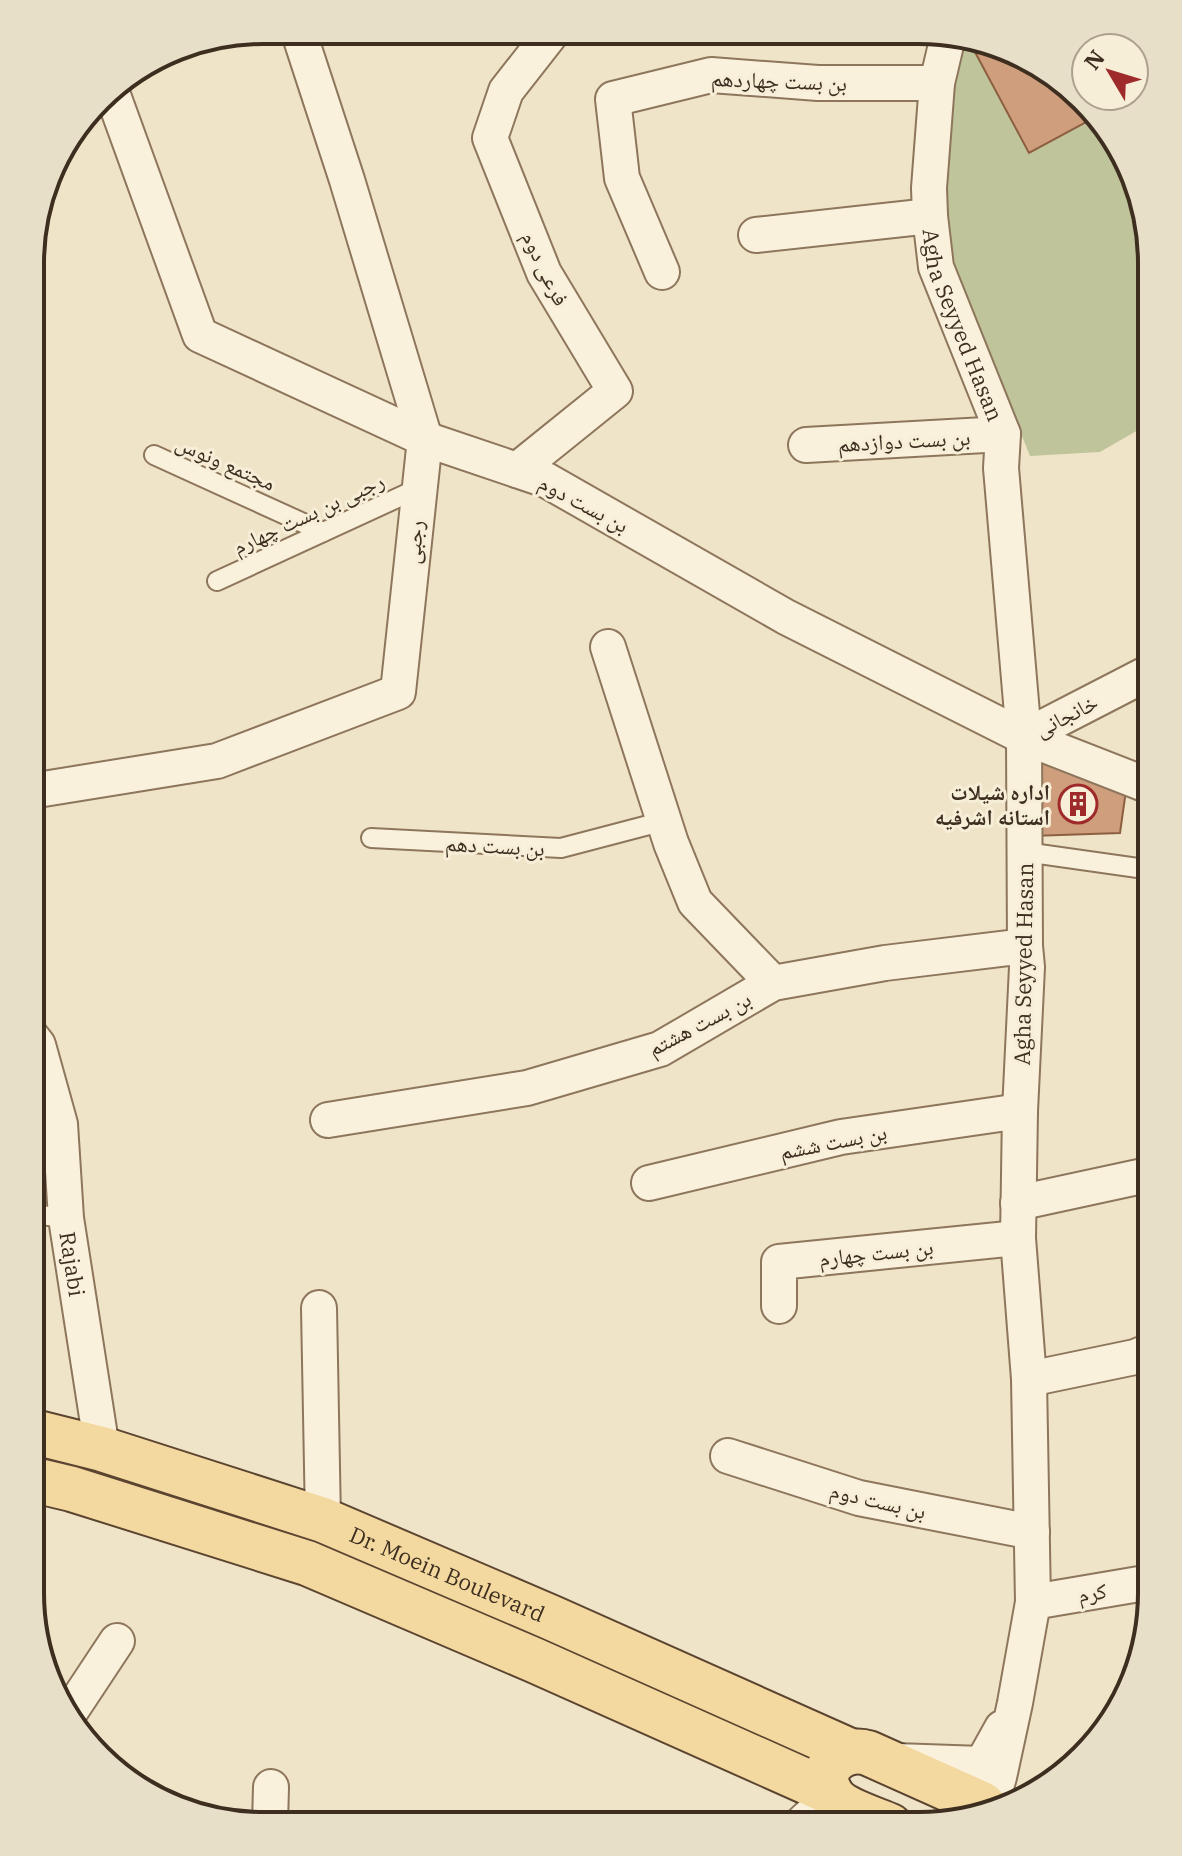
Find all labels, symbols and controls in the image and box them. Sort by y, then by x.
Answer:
north arrow [1070,32,1150,112]
text: N [1077,44,1111,75]
street label: بن بست چهاردهم [710,63,848,98]
street label: فرعی دوم [515,226,576,311]
street label: Agha Seyyed Hasan [917,227,1011,425]
street label: بن بست دوازدهم [837,422,971,459]
street label: مجتمع ونوس [172,427,280,497]
street label: رجبی بن بست چهارم [228,465,389,562]
street label: بن بست دوم [534,467,634,540]
street label: رجبی [396,519,430,565]
street label: خانجانی [1030,687,1102,743]
place label: اداره شیلات استانه اشرفیه [935,777,1050,831]
building icon: اداره شیلات استانه اشرفیه [1057,783,1099,825]
street label: بن بست دهم [444,828,546,863]
street label: Agha Seyyed Hasan [1007,862,1039,1066]
street label: بن بست هشتم [642,984,756,1063]
street label: بن بست ششم [777,1116,889,1167]
street label: Rajabi [54,1229,93,1298]
street label: بن بست چهارم [817,1232,935,1273]
street label: بن بست دوم [827,1475,929,1526]
street label: Dr. Moein Boulevard [346,1519,550,1628]
street label: کرم [1075,1575,1109,1610]

